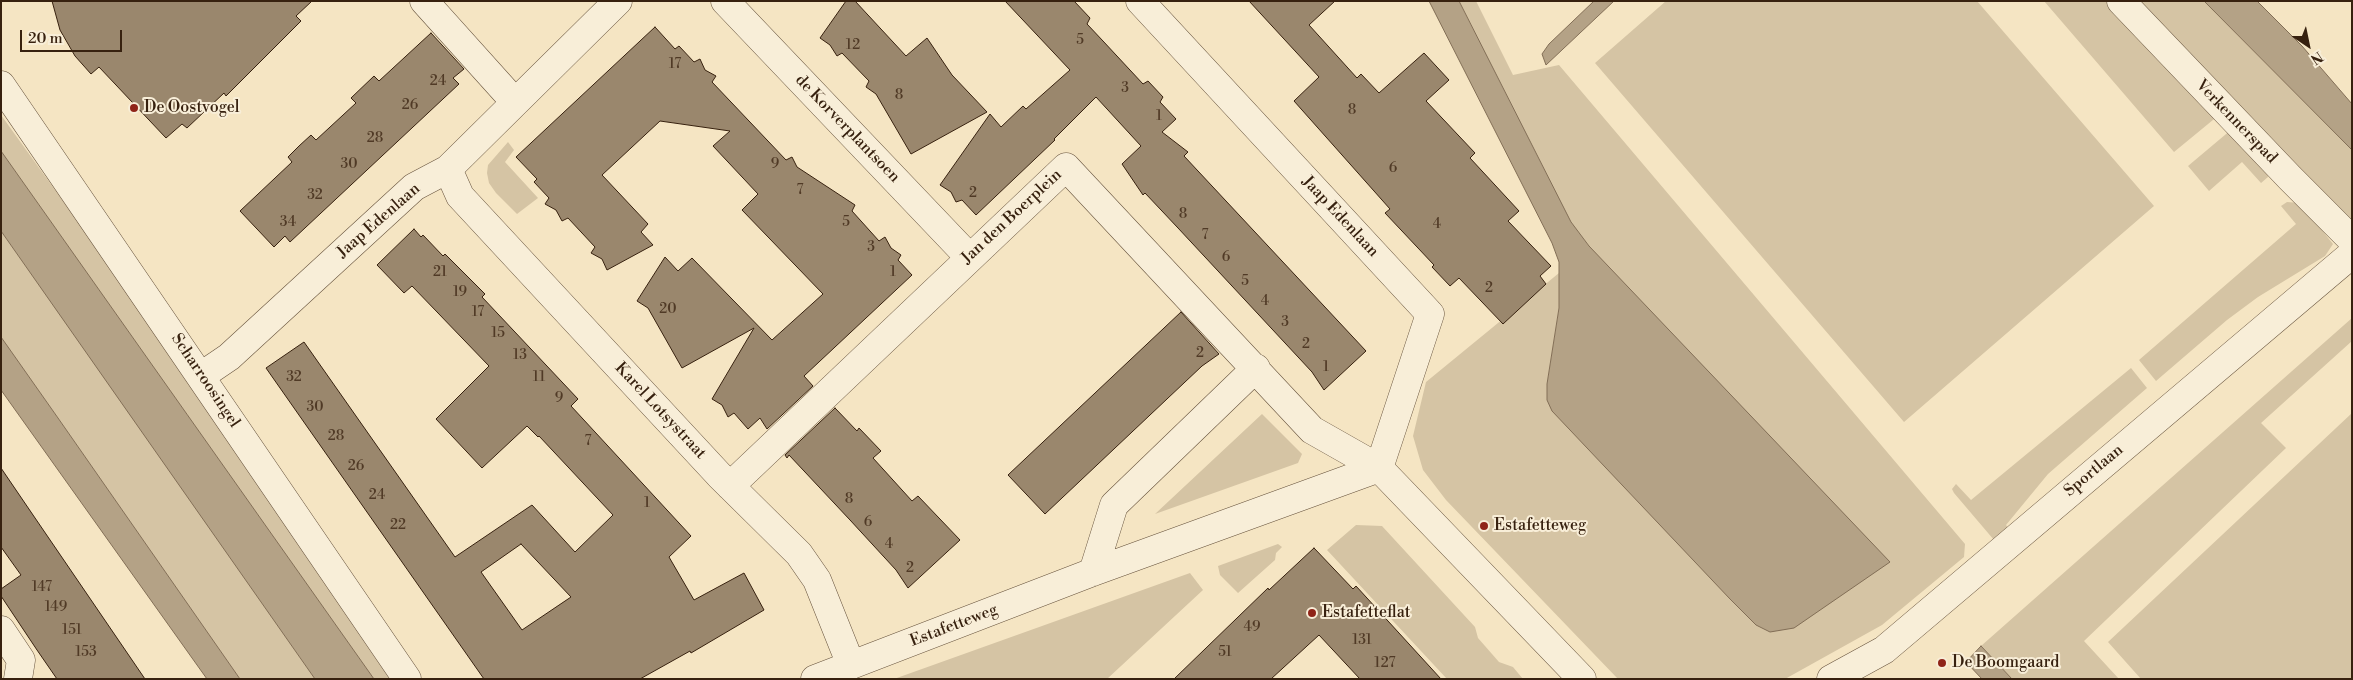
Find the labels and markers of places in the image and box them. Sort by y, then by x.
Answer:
place label: De Oostvogel [144,98,240,118]
marker: De Oostvogel [128,102,140,114]
place label: Estafetteweg [1494,516,1586,536]
marker: Estafetteweg [1478,520,1490,532]
place label: Estafetteflat [1322,603,1410,623]
marker: Estafetteflat [1306,607,1318,619]
place label: De Boomgaard [1952,653,2059,673]
marker: De Boomgaard [1936,657,1948,669]

